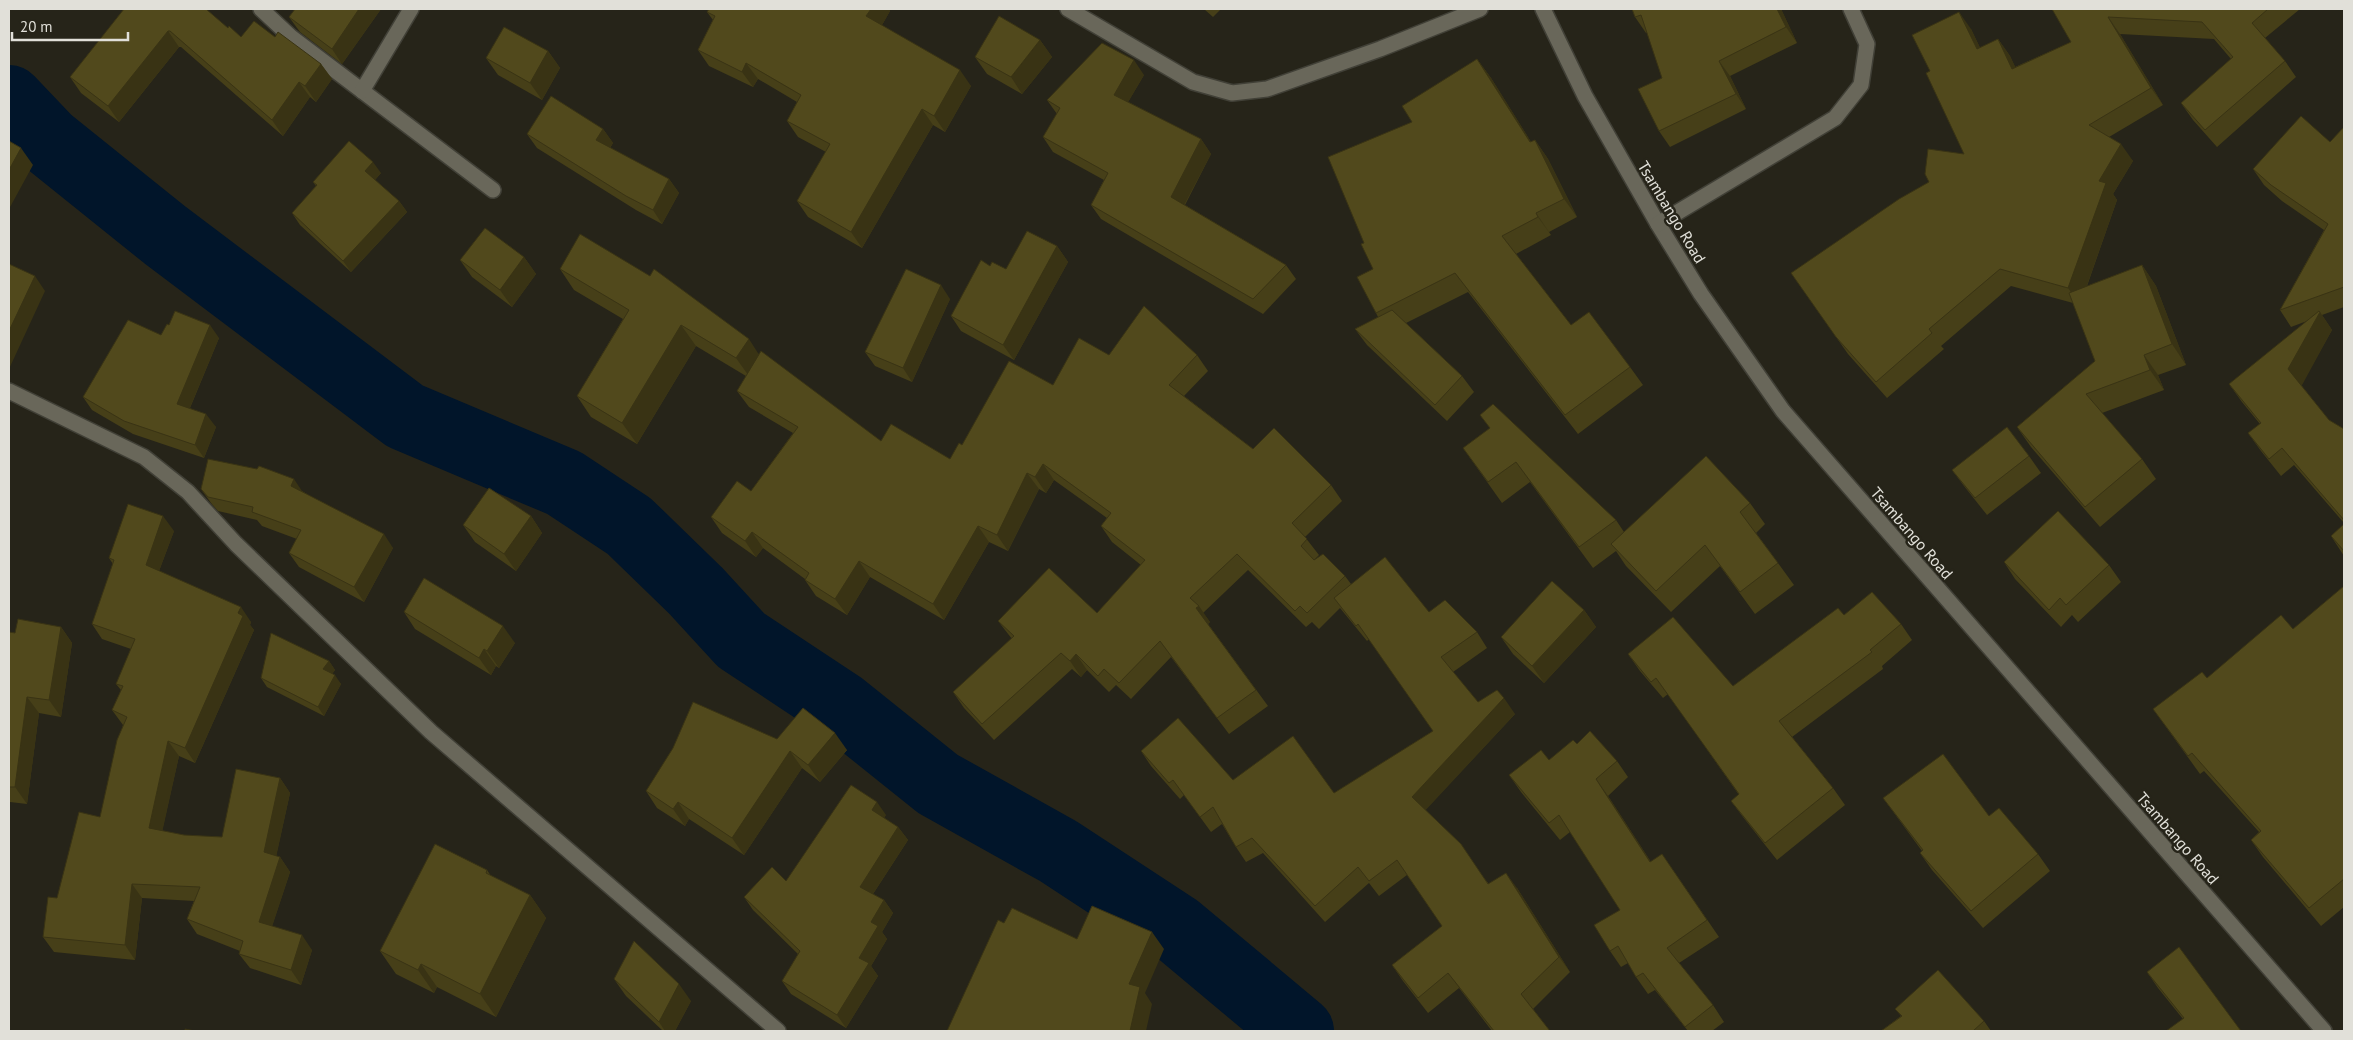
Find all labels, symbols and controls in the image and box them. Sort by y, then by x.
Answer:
scale bar [12,10,129,42]
text: 20 m [20,17,53,36]
street label: Tsambango Road [1634,157,1710,267]
street label: Tsambango Road [1867,483,1957,583]
street label: Tsambango Road [2133,788,2223,888]

